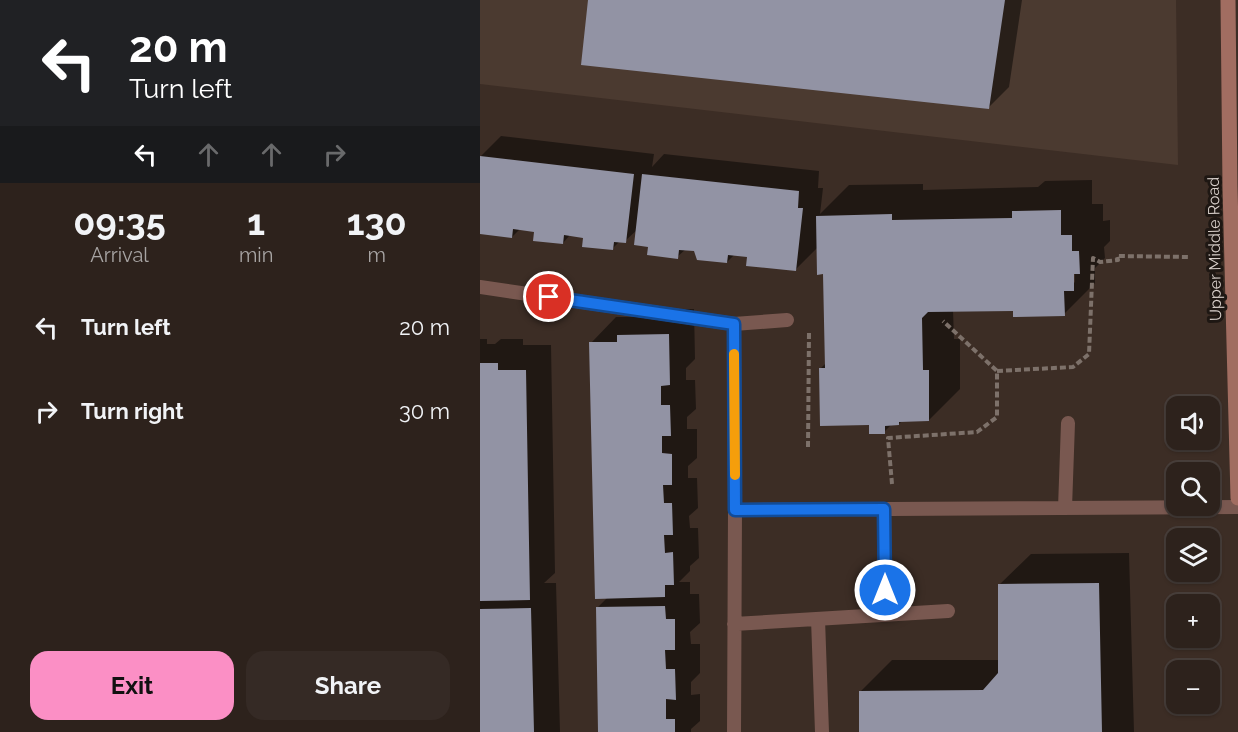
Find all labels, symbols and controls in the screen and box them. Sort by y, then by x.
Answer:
text: 20 m [129,23,228,72]
icon: left [30,24,108,102]
text: Turn left [129,73,232,104]
icon: left [129,138,162,171]
icon: ahead [192,138,225,171]
icon: ahead [255,138,288,171]
icon: right [318,138,351,171]
street label: Upper Middle Road [1204,177,1225,321]
text: 09:35 [73,201,166,243]
text: 1 [247,201,265,243]
text: 130 [347,201,407,243]
text: Arrival [90,243,149,267]
text: min [239,243,273,267]
text: m [367,243,386,267]
pin [523,271,574,322]
icon: arrive [532,280,565,313]
icon: left [30,311,63,344]
text: Turn left [81,314,171,340]
text: 20 m [399,314,450,340]
icon: right [30,395,63,428]
map controls [1166,396,1220,714]
button: sound [1166,396,1220,450]
text: Turn right [81,398,184,424]
text: 30 m [399,398,450,424]
button: search [1166,462,1220,516]
button: layers [1166,528,1220,582]
position arrow [853,558,917,622]
button: + [1166,594,1220,648]
button: Exit [30,651,234,720]
button: Share [246,651,450,720]
button: − [1166,660,1220,714]

